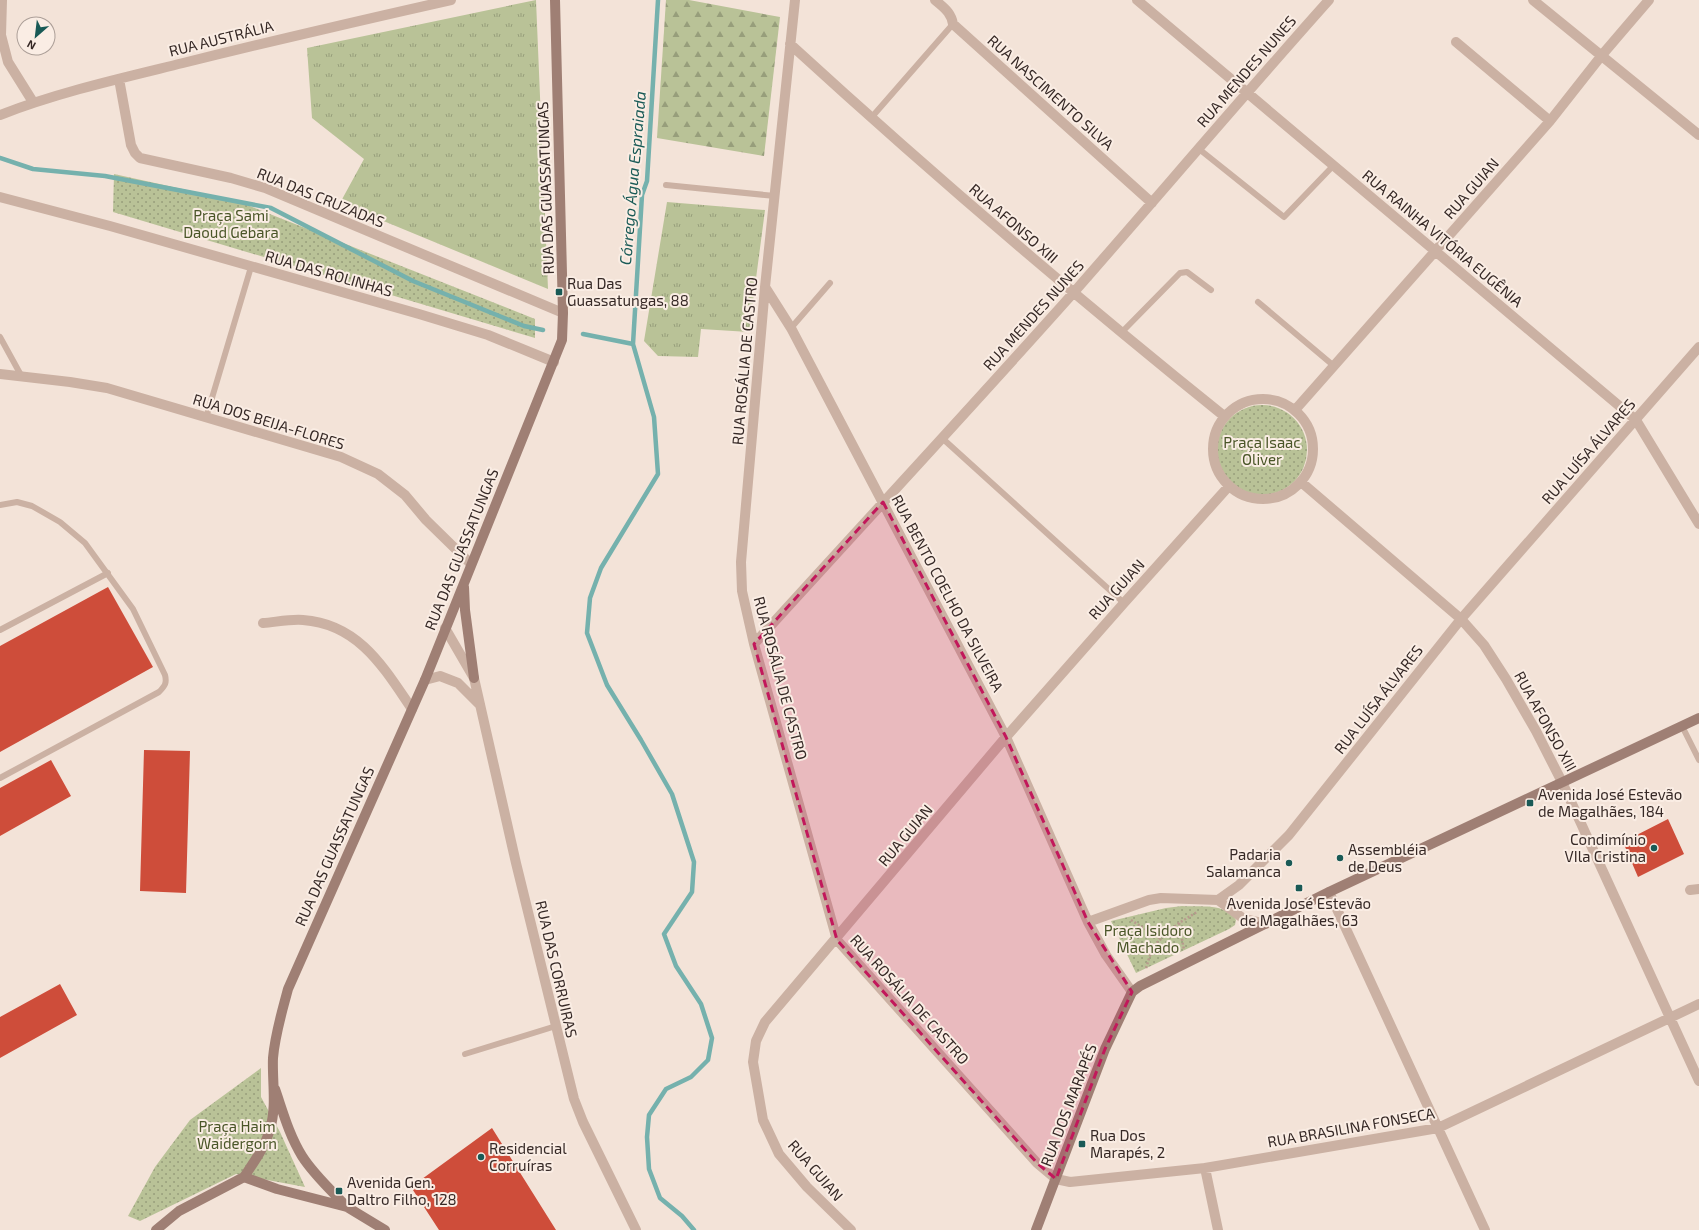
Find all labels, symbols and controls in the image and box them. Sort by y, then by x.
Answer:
street label: RUA MENDES NUNES [1193,12,1299,130]
north arrow [16,16,56,56]
street label: RUA AUSTRÁLIA [167,16,276,60]
street label: RUA NASCIMENTO SILVA [984,31,1118,154]
text: N [24,38,38,53]
water label: Córrego Água Espraiada [615,90,649,266]
street label: RUA DAS GUASSATUNGAS [533,101,557,275]
street label: RUA GUIAN [1440,154,1502,222]
street label: RUA DAS CRUZADAS [255,163,387,231]
street label: RUA RAINHA VITÓRIA EUGÊNIA [1359,166,1527,311]
street label: RUA AFONSO XIII [966,180,1062,266]
park label: Praça Sami Daoud Gebara [183,206,279,241]
street label: RUA DAS ROLINHAS [263,246,395,300]
street label: RUA MENDES NUNES [979,256,1087,374]
place label: Rua Das Guassatungas, 88 [567,274,689,309]
street label: RUA ROSÁLIA DE CASTRO [728,276,760,446]
marker: Rua Das Guassatungas, 88 [554,287,564,297]
street label: RUA DOS BEIJA-FLORES [191,389,347,453]
street label: RUA LUÍSA ÁLVARES [1538,395,1638,507]
park label: Praça Isaac Oliver [1223,433,1301,468]
street label: RUA DAS GUASSATUNGAS [420,465,502,633]
street label: RUA BENTO COELHO DA SILVEIRA [888,491,1008,695]
street label: RUA GUIAN [1084,555,1148,623]
street label: RUA ROSÁLIA DE CASTRO [750,594,812,762]
street label: RUA LUÍSA ÁLVARES [1330,641,1426,757]
street label: RUA AFONSO XIII [1511,668,1581,774]
street label: RUA DAS GUASSATUNGAS [291,763,377,929]
place label: Avenida José Estevão de Magalhães, 184 [1538,785,1682,820]
marker: Avenida José Estevão de Magalhães, 184 [1525,798,1535,808]
street label: RUA GUIAN [874,801,936,869]
place label: Condimínio VIla Cristina [1565,830,1646,865]
place label: Assembléia de Deus [1348,840,1427,875]
marker: Condimínio VIla Cristina [1649,843,1659,853]
place label: Padaria Salamanca [1206,845,1281,880]
marker: Assembléia de Deus [1335,853,1345,863]
marker: Padaria Salamanca [1284,858,1294,868]
marker: Avenida José Estevão de Magalhães, 63 [1294,883,1304,893]
place label: Avenida José Estevão de Magalhães, 63 [1227,894,1371,929]
street label: RUA DAS CORRUIRAS [532,899,582,1039]
park label: Praça Isidoro Machado [1104,921,1192,956]
street label: RUA ROSÁLIA DE CASTRO [847,930,973,1068]
street label: RUA DOS MARAPÉS [1036,1041,1100,1169]
street label: RUA BRASILINA FONSECA [1266,1103,1437,1151]
park label: Praça Haim Waidergorn [197,1117,277,1152]
place label: Rua Dos Marapés, 2 [1090,1126,1165,1161]
street label: RUA GUIAN [785,1136,847,1204]
place label: Residencial Corruíras [489,1139,567,1174]
marker: Rua Dos Marapés, 2 [1077,1139,1087,1149]
marker: Residencial Corruíras [476,1152,486,1162]
place label: Avenida Gen. Daltro Filho, 128 [347,1173,457,1208]
marker: Avenida Gen. Daltro Filho, 128 [334,1186,344,1196]

